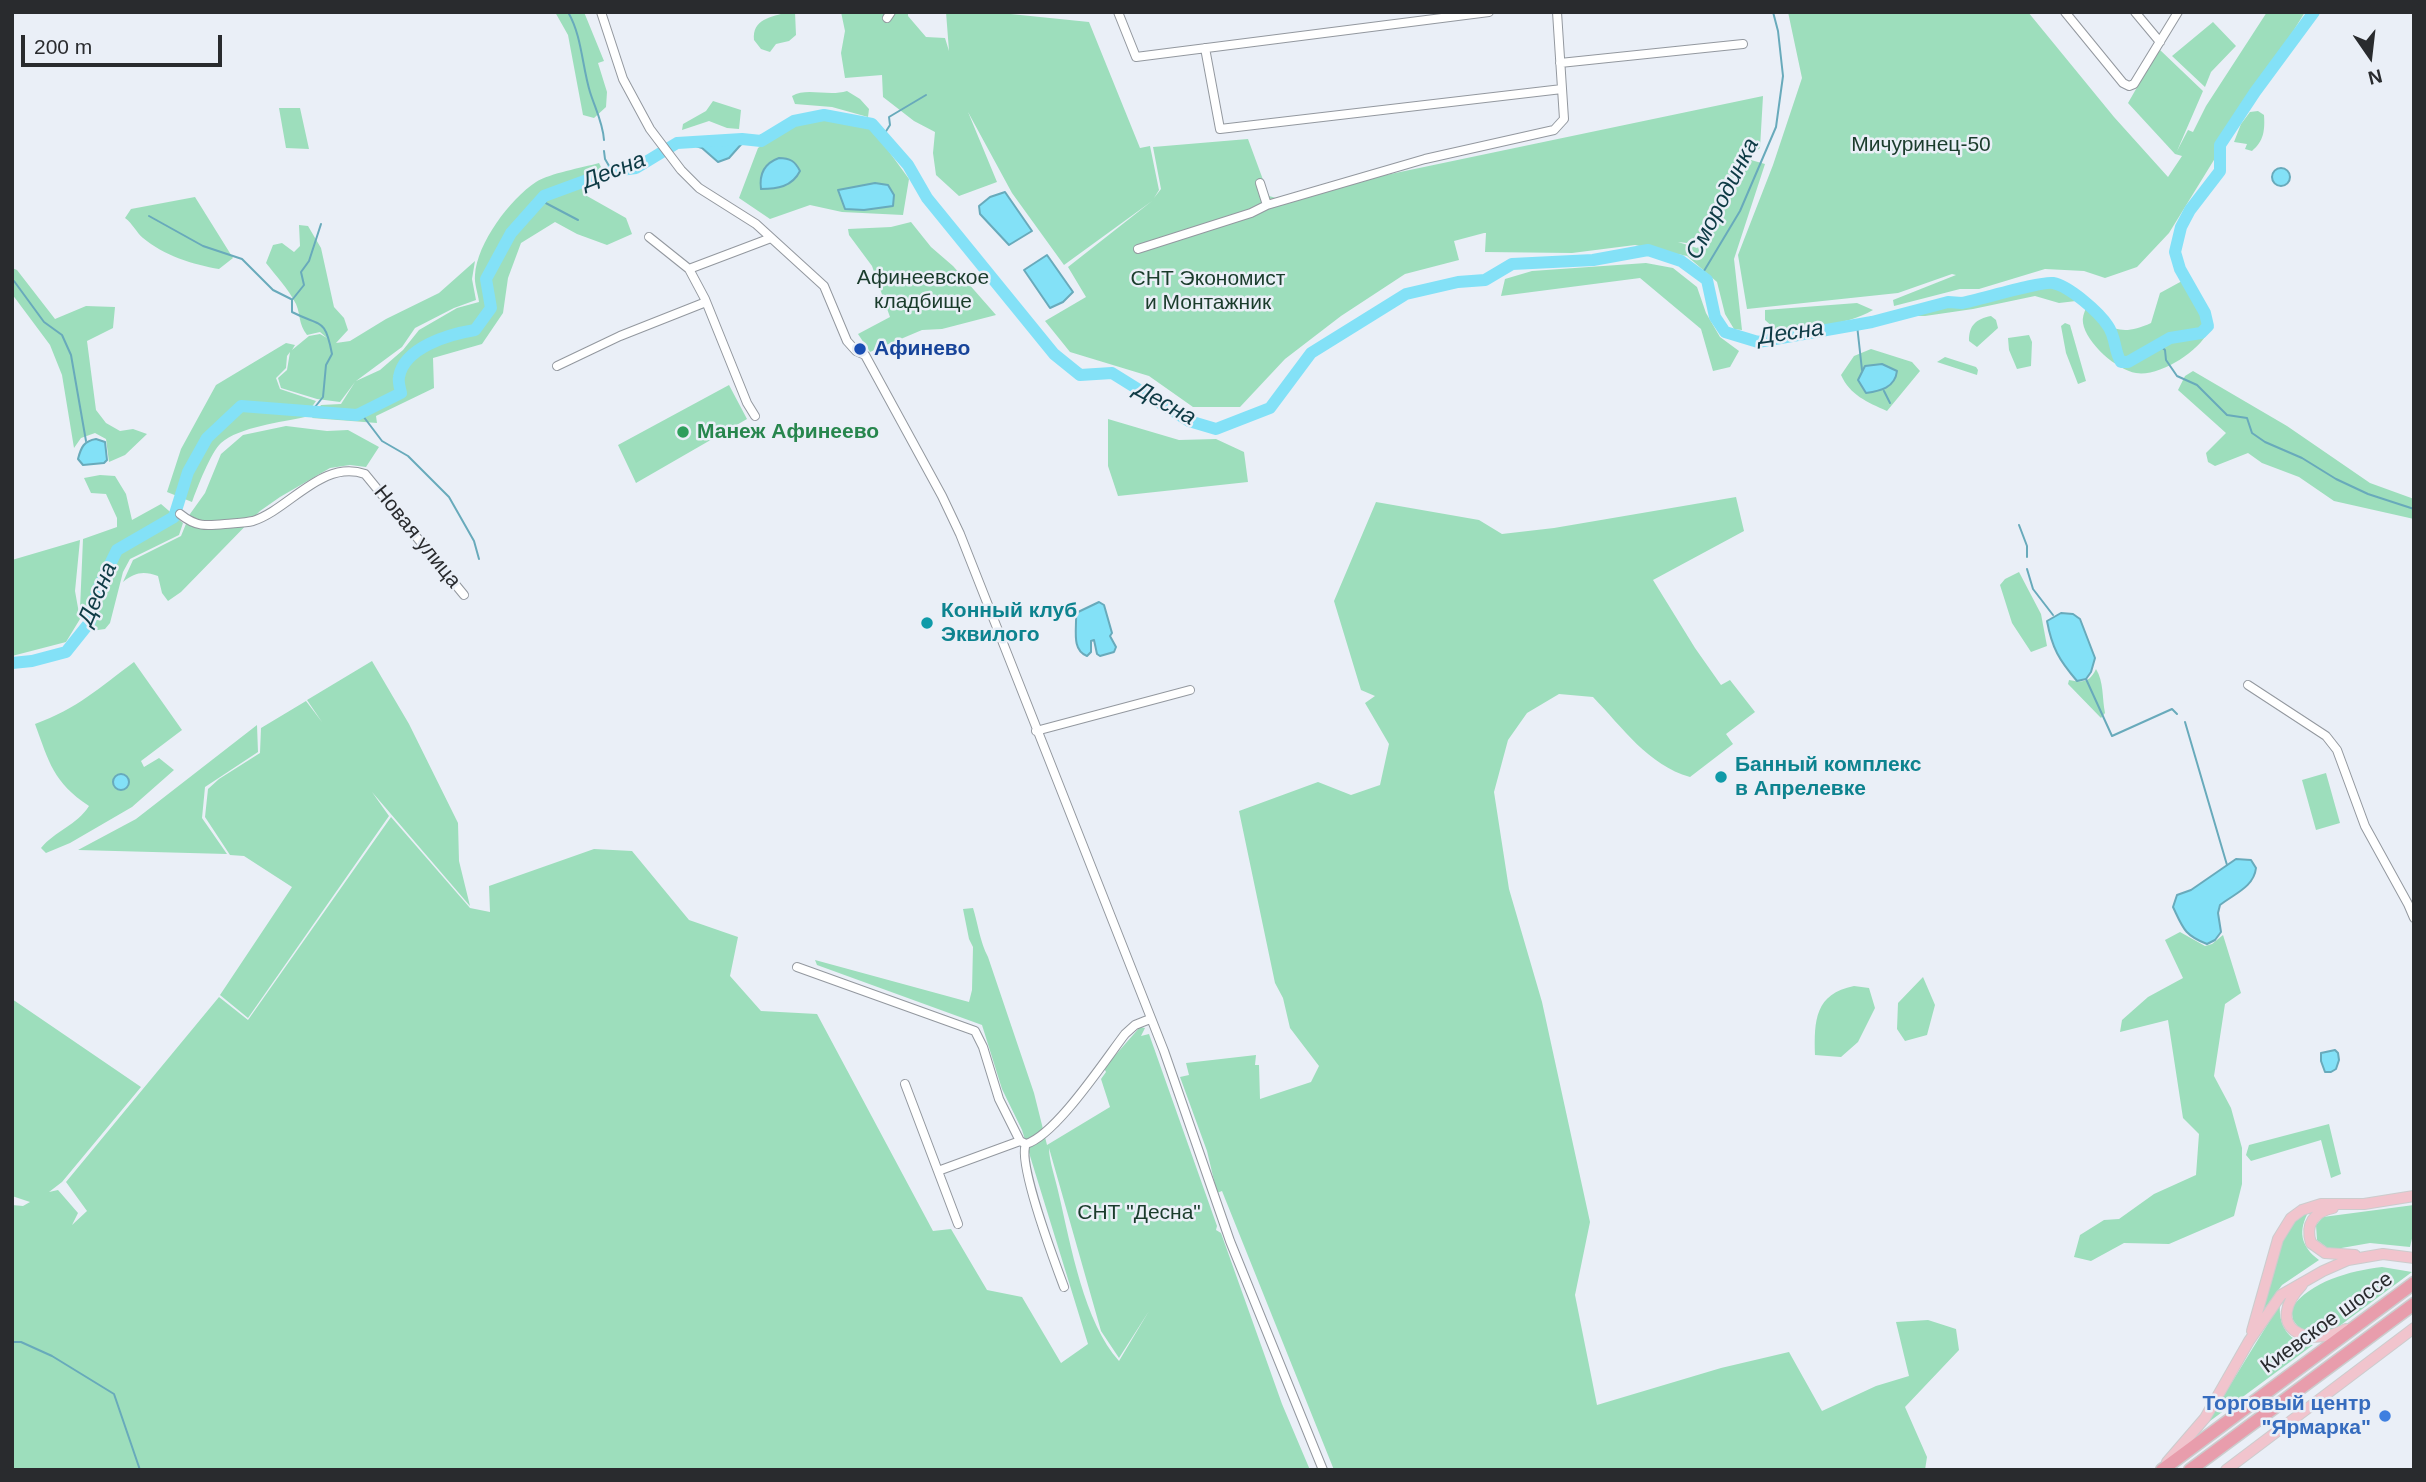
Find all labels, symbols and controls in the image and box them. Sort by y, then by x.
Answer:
scale bar [24,21,226,65]
north arrow [2335,21,2405,91]
text: 200 m [34,35,92,58]
text: N [2366,65,2384,89]
park label: Мичуринец-50 [1851,132,1991,158]
water label: Смородинка [1681,134,1765,264]
water label: Десна [578,146,650,196]
park label: Афинеевское кладбище [857,265,989,315]
park label: СНТ Экономист и Монтажник [1131,266,1285,316]
water label: Десна [1757,315,1825,351]
place label: Афинево [874,336,970,362]
marker: Афинево [852,341,868,357]
water label: Десна [1130,376,1200,432]
place label: Манеж Афинеево [697,419,879,445]
marker: Манеж Афинеево [675,424,691,440]
street label: Новая улица [368,481,466,593]
water label: Десна [72,558,124,630]
place label: Конный клуб Эквилого [941,598,1077,648]
marker: Конный клуб Эквилого [919,615,935,631]
place label: Банный комплекс в Апрелевке [1735,752,1921,802]
marker: Банный комплекс в Апрелевке [1713,769,1729,785]
park label: СНТ "Десна" [1077,1200,1201,1226]
street label: Киевское шоссе [2256,1267,2398,1379]
place label: Торговый центр "Ярмарка" [2203,1391,2371,1441]
marker: Торговый центр "Ярмарка" [2377,1408,2393,1424]

